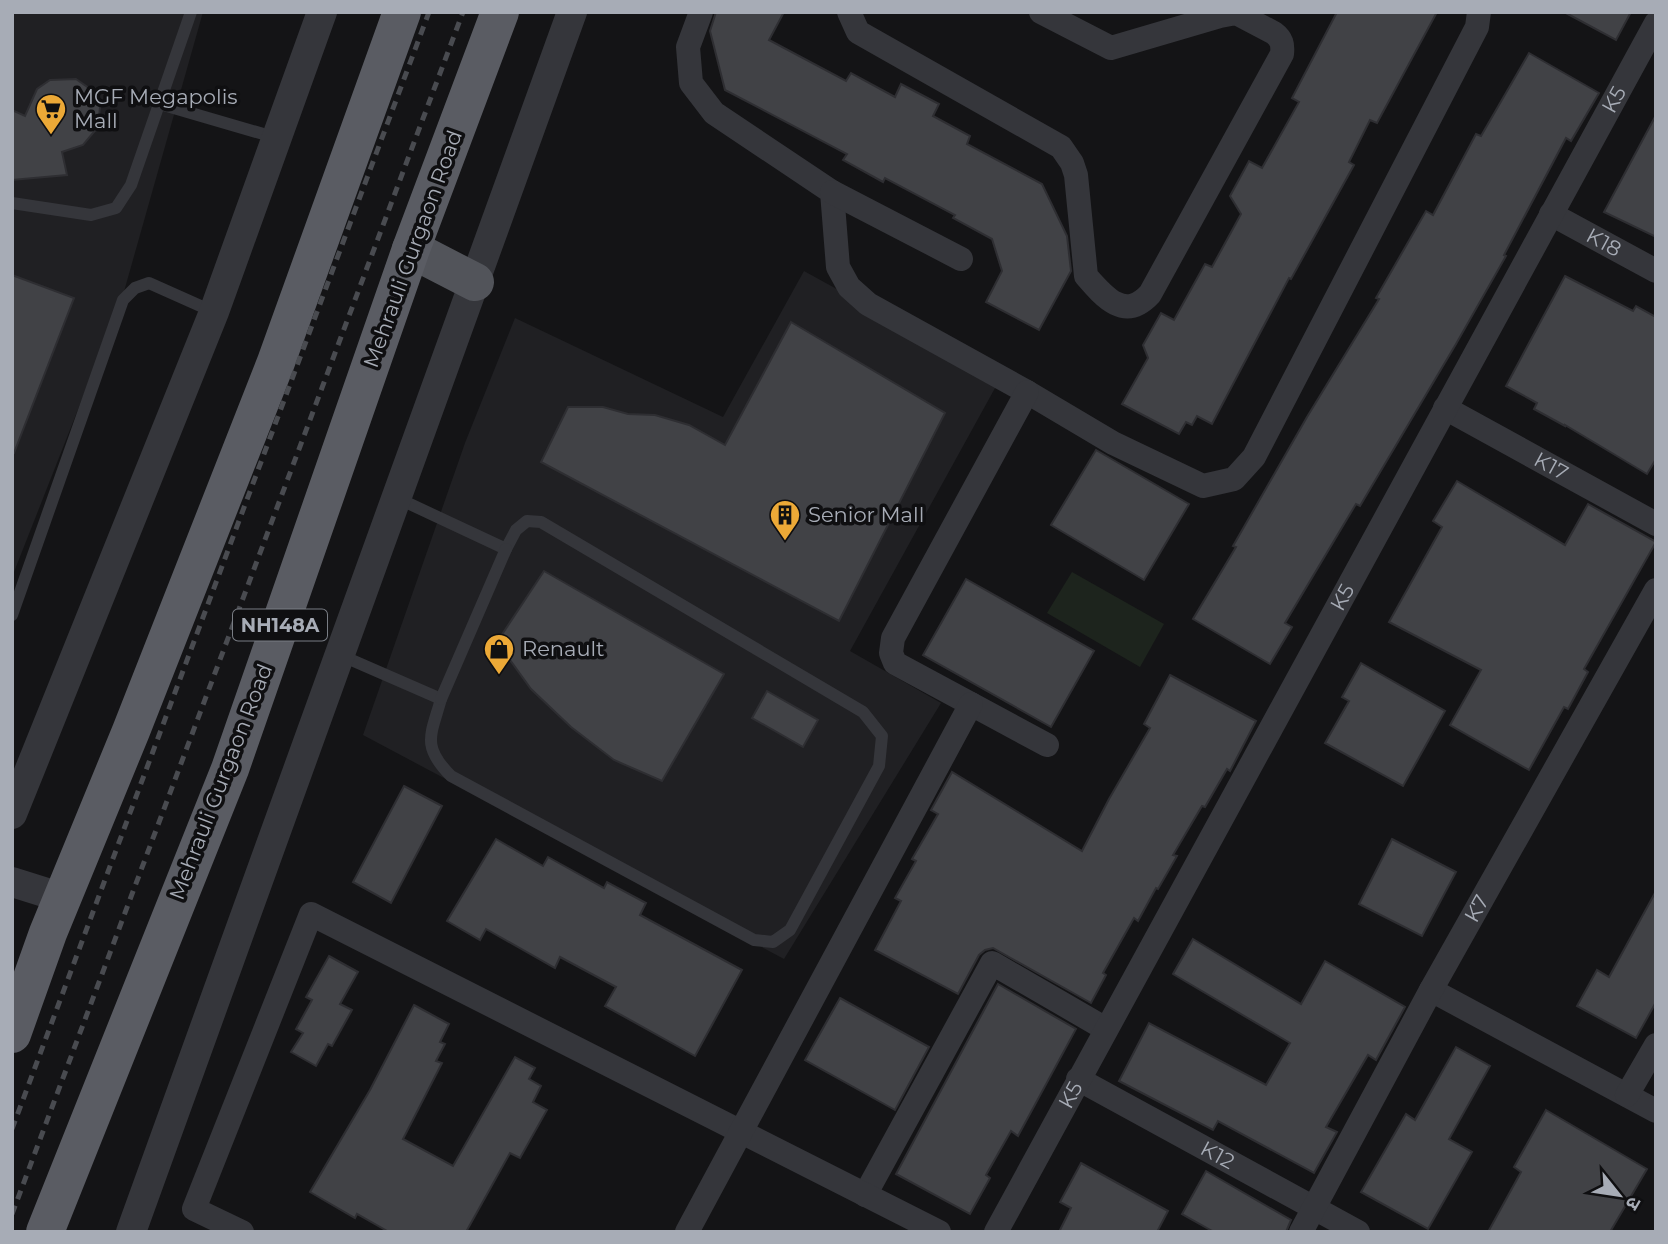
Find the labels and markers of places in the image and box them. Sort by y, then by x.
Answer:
place label: MGF Megapolis Mall [74,84,238,133]
supermarket icon: MGF Megapolis Mall [34,92,68,136]
building icon: Senior Mall [768,498,802,542]
place label: Senior Mall [808,502,924,527]
shop icon: Renault [482,632,516,676]
place label: Renault [522,636,605,661]

